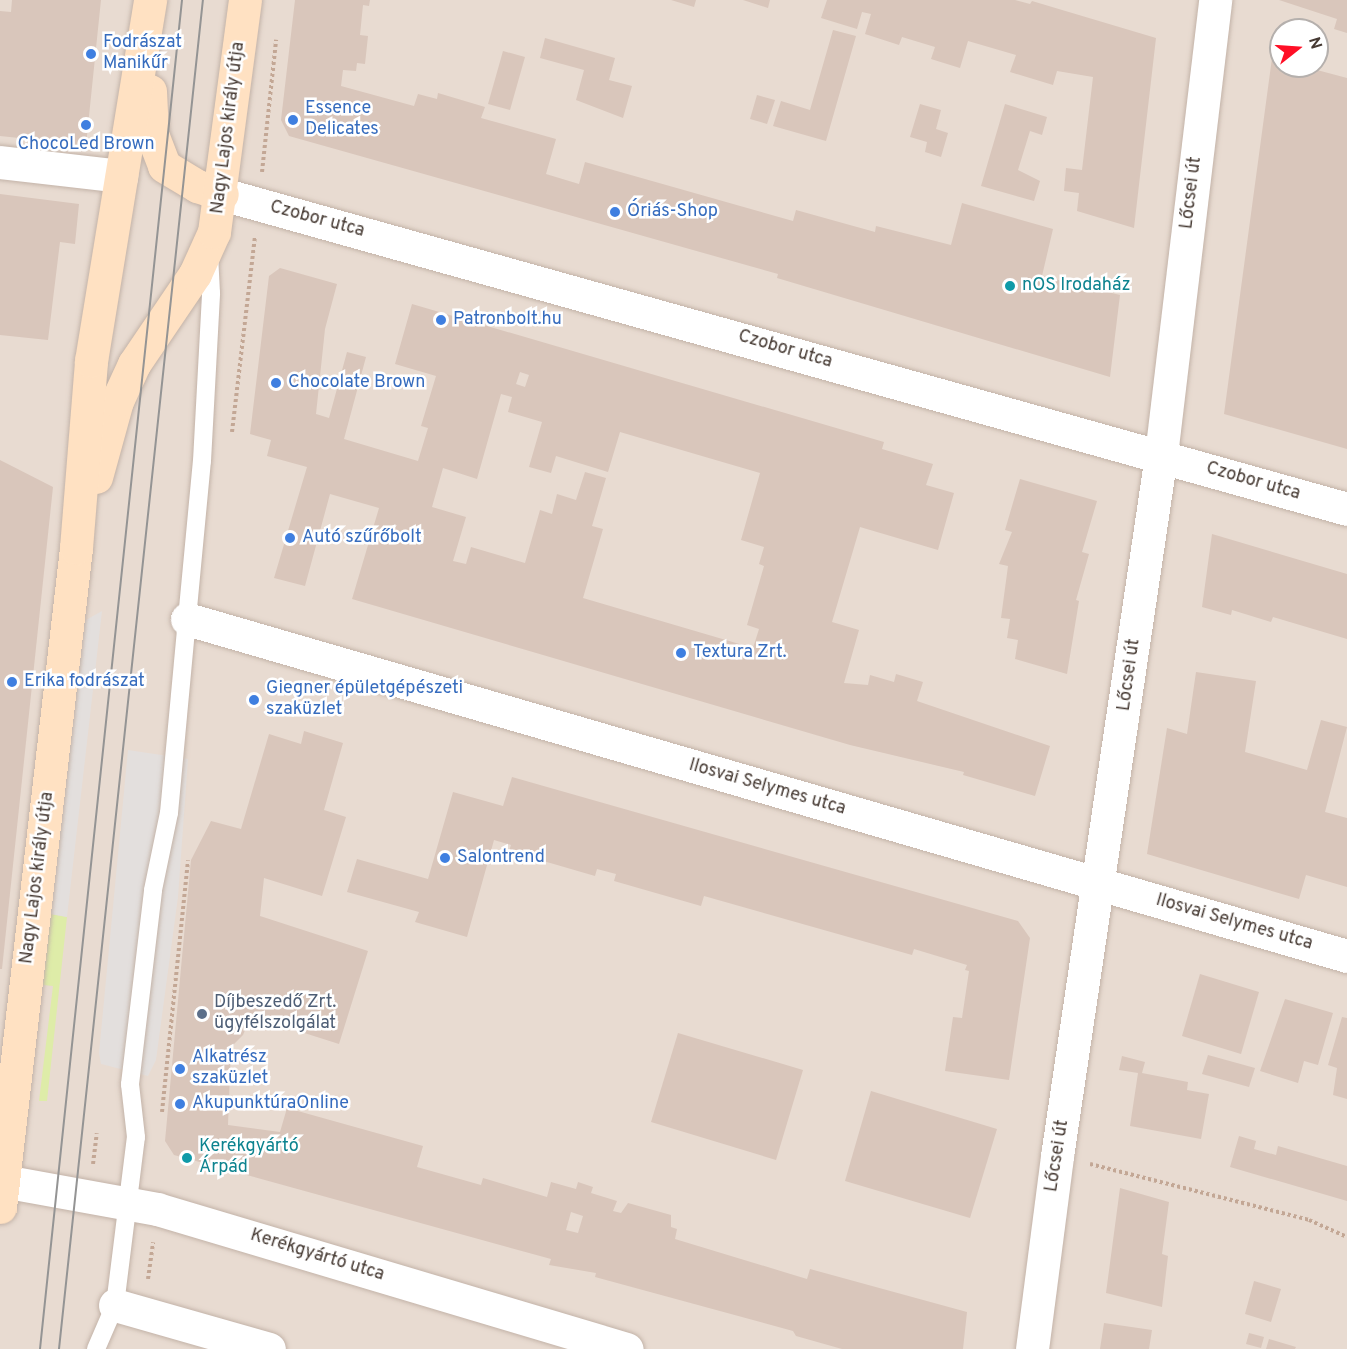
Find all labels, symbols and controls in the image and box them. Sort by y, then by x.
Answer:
north arrow [1269,18,1329,78]
place label: Fodrászat Manikűr [103,33,182,76]
text: N [1303,35,1326,52]
street label: Nagy Lajos király útja [208,41,250,215]
marker: Fodrászat Manikűr [84,47,98,61]
place label: Essence Delicates [305,99,379,142]
marker: Essence Delicates [286,113,300,127]
marker: ChocoLed Brown [79,118,93,132]
place label: ChocoLed Brown [17,134,155,156]
street label: Lőcsei út [1177,156,1207,230]
street label: Czobor utca [267,197,367,243]
place label: Óriás-Shop [627,201,718,223]
marker: Óriás-Shop [608,205,622,219]
place label: nOS Irodaház [1022,275,1131,297]
marker: nOS Irodaház [1003,279,1017,293]
place label: Patronbolt.hu [453,309,562,331]
marker: Patronbolt.hu [434,313,448,327]
street label: Czobor utca [735,326,835,374]
place label: Chocolate Brown [288,372,425,394]
marker: Chocolate Brown [269,376,283,390]
street label: Czobor utca [1203,458,1303,506]
place label: Autó szűrőbolt [302,527,422,549]
marker: Autó szűrőbolt [283,531,297,545]
street label: Lőcsei út [1114,637,1146,713]
place label: Textura Zrt. [693,642,787,664]
marker: Textura Zrt. [674,646,688,660]
place label: Erika fodrászat [24,671,145,693]
marker: Erika fodrászat [5,675,19,689]
place label: Giegner épületgépészeti szaküzlet [266,679,463,722]
marker: Giegner épületgépészeti szaküzlet [247,693,261,707]
street label: Ilosvai Selymes utca [686,755,848,821]
street label: Nagy Lajos király útja [17,791,59,965]
place label: Salontrend [457,847,545,869]
marker: Salontrend [438,851,452,865]
street label: Ilosvai Selymes utca [1153,890,1315,956]
place label: Díjbeszedő Zrt. ügyfélszolgálat [214,993,336,1036]
marker: Díjbeszedő Zrt. ügyfélszolgálat [195,1007,209,1021]
place label: Alkatrész szaküzlet [192,1048,268,1090]
marker: Alkatrész szaküzlet [173,1062,187,1076]
place label: AkupunktúraOnline [192,1093,349,1115]
marker: AkupunktúraOnline [173,1097,187,1111]
street label: Lőcsei út [1042,1118,1074,1194]
place label: Kerékgyártó Árpád [199,1137,299,1180]
marker: Kerékgyártó Árpád [180,1151,194,1165]
street label: Kerékgyártó utca [247,1225,387,1287]

